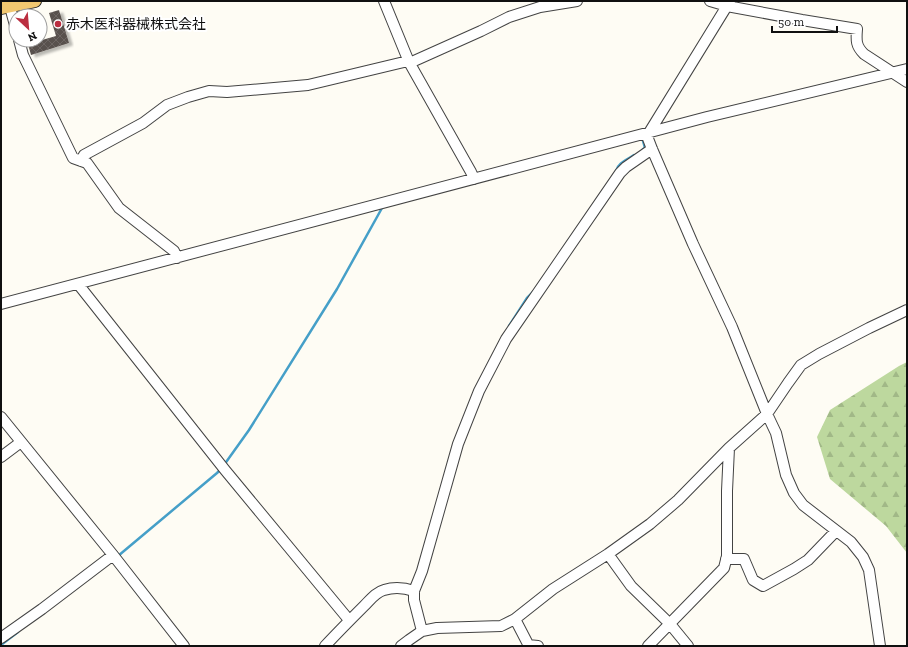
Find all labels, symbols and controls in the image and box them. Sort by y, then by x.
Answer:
north arrow [8,8,48,48]
scale bar [772,8,837,34]
text: 50 m [778,15,805,29]
place label: 赤木医科器械株式会社 [66,16,206,33]
marker: 赤木医科器械株式会社 [53,19,63,29]
text: N [25,29,39,44]

